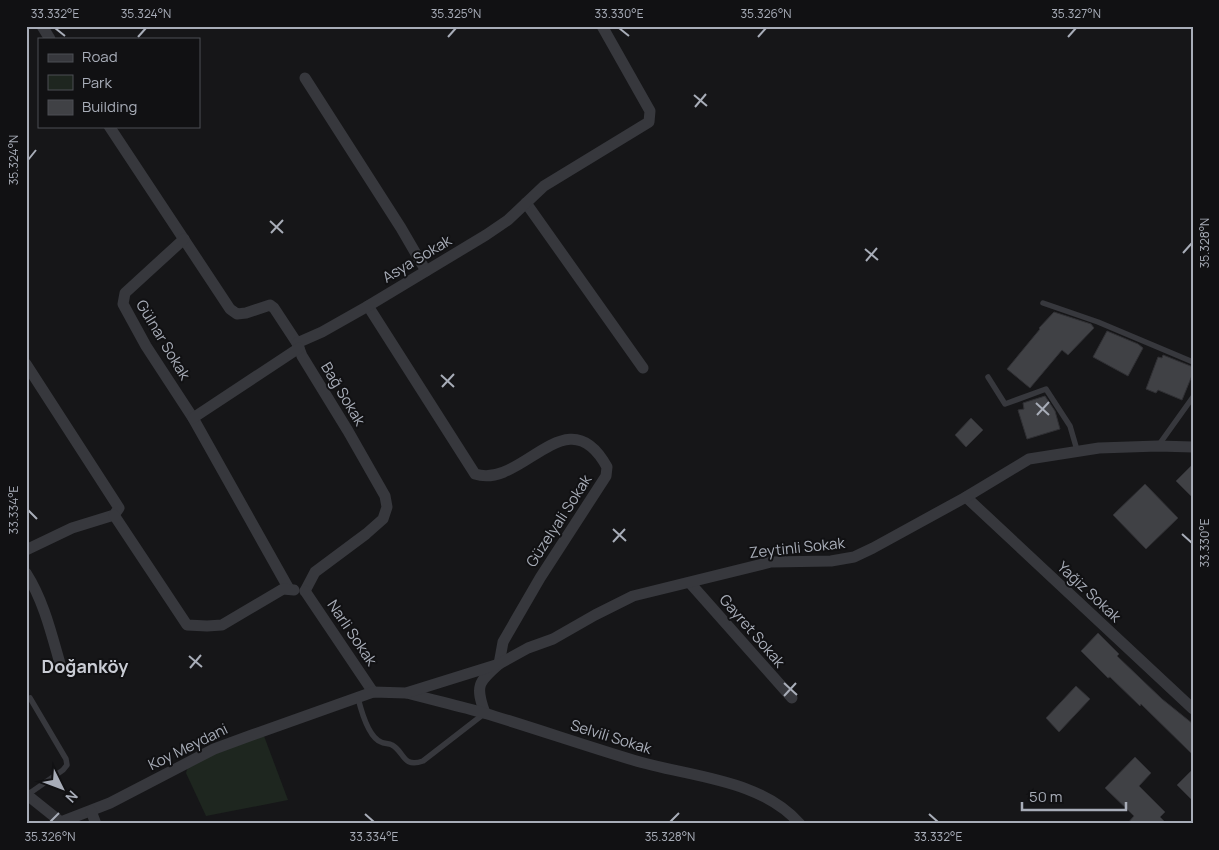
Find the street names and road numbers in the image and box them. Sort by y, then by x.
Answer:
street label: Asya Sokak [378,229,456,287]
street label: Gülnar Sokak [131,296,196,384]
street label: Bağ Sokak [316,358,371,430]
street label: Güzelyali Sokak [521,470,597,571]
street label: Zeytinli Sokak [748,532,846,563]
street label: Yağiz Sokak [1053,557,1126,627]
street label: Gayret Sokak [715,590,790,672]
street label: Narli Sokak [323,596,382,670]
street label: Selvili Sokak [568,714,655,759]
street label: Koy Meydani [144,718,231,775]

